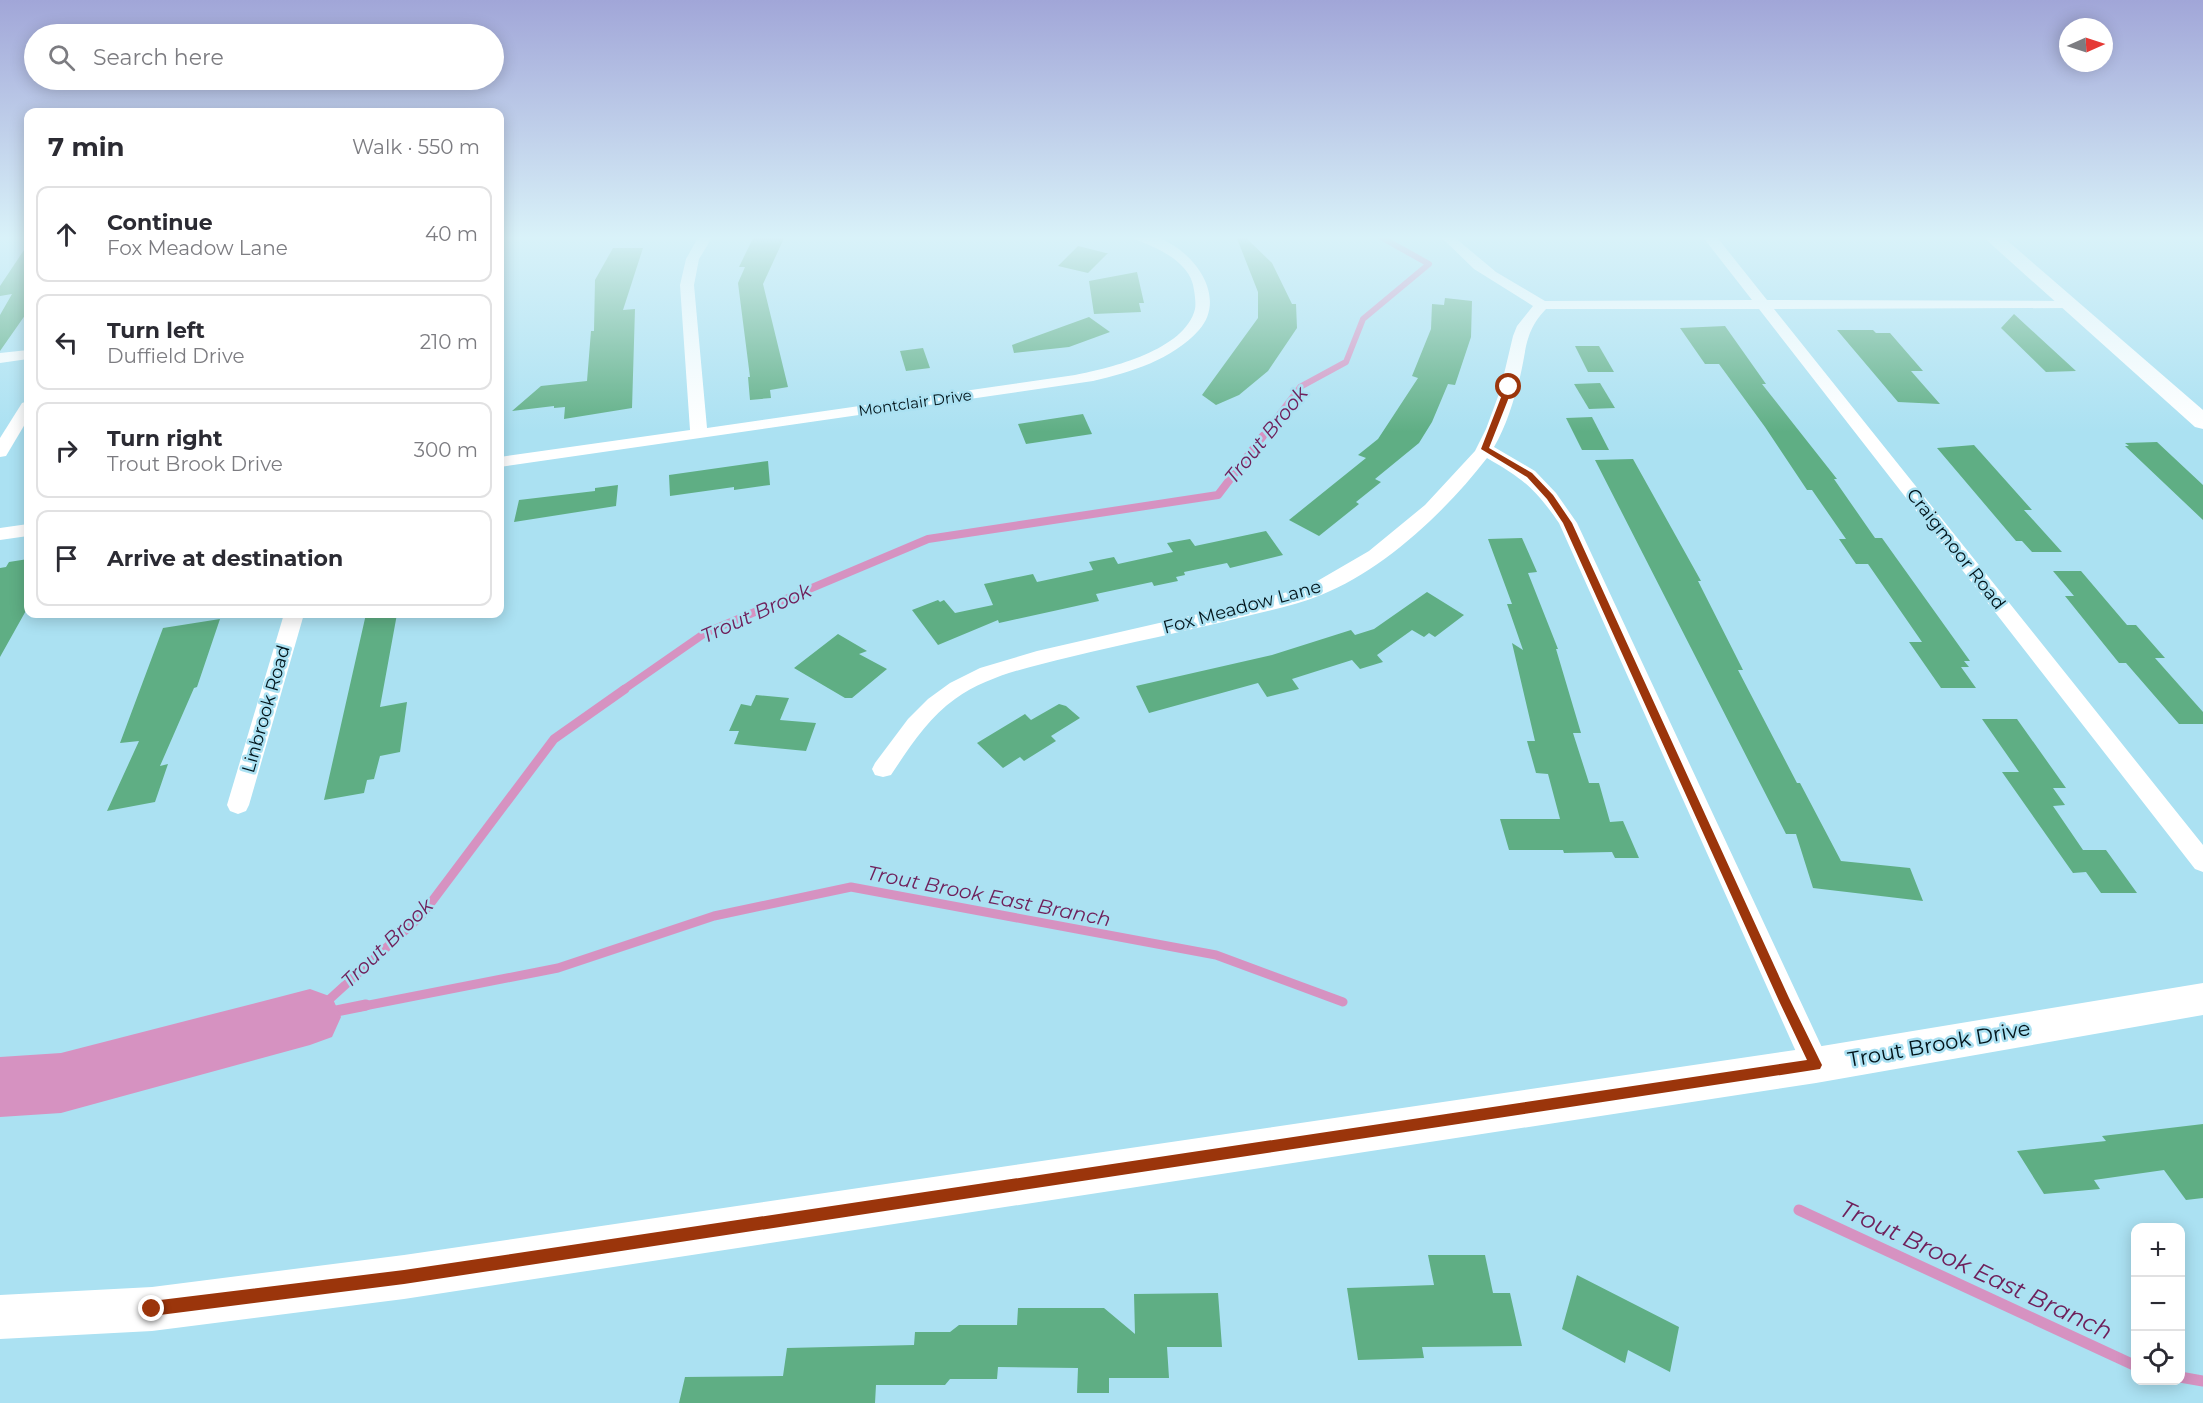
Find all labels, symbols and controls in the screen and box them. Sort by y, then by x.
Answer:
north arrow [2059,18,2113,72]
search box [24,24,504,90]
icon: search [45,41,78,74]
text: Search here [93,44,224,71]
text: 7 min [48,131,125,163]
text: Walk · 550 m [352,135,480,159]
text: Continue [107,209,213,236]
icon: ahead [50,218,83,251]
text: 40 m [425,222,478,246]
text: Fox Meadow Lane [107,236,288,260]
text: Turn left [107,317,205,344]
icon: left [50,326,83,359]
text: 210 m [420,330,478,354]
text: Duffield Drive [107,344,245,368]
route start [1495,373,1521,399]
water label: Trout Brook [1220,381,1313,488]
street label: Montclair Drive [857,385,973,420]
text: Turn right [107,425,222,452]
icon: right [50,434,83,467]
text: 300 m [414,438,478,462]
text: Trout Brook Drive [107,452,283,476]
street label: Craigmoor Road [1902,484,2010,614]
icon: arrive [50,542,83,575]
text: Arrive at destination [107,545,343,572]
street label: Fox Meadow Lane [1161,575,1324,639]
water label: Trout Brook [697,578,816,648]
street label: Linbrook Road [237,643,295,775]
water label: Trout Brook East Branch [865,861,1113,931]
water label: Trout Brook [336,893,439,993]
street label: Trout Brook Drive [1846,1015,2032,1072]
water label: Trout Brook East Branch [1835,1194,2117,1346]
map controls [2131,1223,2185,1385]
button: + [2131,1223,2185,1277]
button: − [2131,1277,2185,1331]
route end [138,1295,164,1321]
button: locate [2131,1331,2185,1385]

